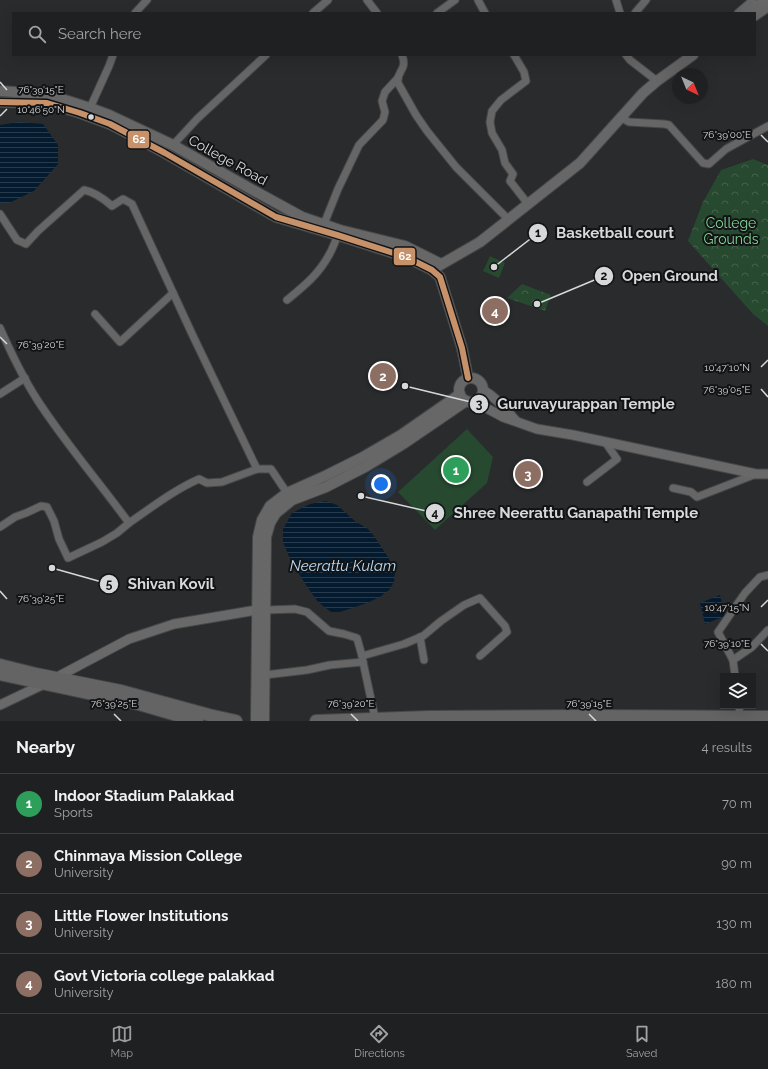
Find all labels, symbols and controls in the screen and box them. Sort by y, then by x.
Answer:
search box [12,12,756,56]
icon: search [26,23,48,45]
text: Search here [58,25,141,43]
north arrow [672,68,708,104]
text: 76°39'15"E [18,84,64,95]
text: 10°46'50"N [17,104,65,115]
unlabelled marker [86,112,96,122]
text: 76°39'00"E [703,129,751,140]
line badge: 62 [127,130,150,149]
street label: College Road [186,132,270,188]
text: 62 [133,133,145,146]
park label: College Grounds [704,215,759,247]
callout: Basketball court [528,219,682,246]
text: Basketball court [556,224,674,242]
text: 1 [535,226,541,240]
line badge: 62 [393,247,416,266]
text: 62 [399,250,411,263]
callout: Open Ground [594,263,726,290]
text: Open Ground [622,267,718,285]
text: 2 [601,269,608,283]
pin: 4 [482,296,508,326]
text: 76°39'20"E [17,339,65,350]
pin: 2 [370,361,396,391]
text: 10°47'10"N [704,362,750,373]
text: 76°39'05"E [703,384,751,395]
callout: Guruvayurappan Temple [469,391,683,418]
text: Guruvayurappan Temple [497,395,675,413]
text: 3 [476,397,483,411]
pin: 1 [443,455,469,485]
pin: 3 [515,459,541,489]
your location [371,474,391,494]
callout: Shree Neerattu Ganapathi Temple [425,499,706,526]
text: Shree Neerattu Ganapathi Temple [454,504,698,522]
text: 4 [432,506,439,520]
water label: Neerattu Kulam [290,557,396,575]
callout: Shivan Kovil [99,570,222,597]
text: Shivan Kovil [128,575,215,593]
text: 5 [106,577,113,591]
text: 76°39'25"E [18,593,64,604]
text: 10°47'15"N [704,602,750,613]
text: 76°39'10"E [704,638,750,649]
map controls [720,673,756,709]
button: layers [720,673,756,709]
text: 76°39'25"E [91,698,137,709]
text: 76°39'20"E [327,698,375,709]
text: 76°39'15"E [566,698,612,709]
text: Nearby [16,737,75,757]
text: 4 results [701,740,752,755]
text: Indoor Stadium Palakkad [54,787,234,805]
text: 1 [26,796,32,811]
text: 70 m [722,796,752,811]
text: Sports [54,805,93,820]
text: Chinmaya Mission College [54,847,242,865]
text: 2 [25,856,33,871]
text: 90 m [721,856,752,871]
text: University [54,865,114,880]
text: Little Flower Institutions [54,907,228,925]
text: 3 [25,916,33,931]
text: 130 m [716,916,752,931]
text: University [54,925,114,940]
text: Govt Victoria college palakkad [54,967,274,985]
text: 4 [25,976,33,991]
text: 180 m [716,976,752,991]
text: University [54,985,114,1000]
tab: Map [111,1023,133,1060]
tab: Directions [354,1023,405,1060]
tab: Saved [626,1023,657,1060]

